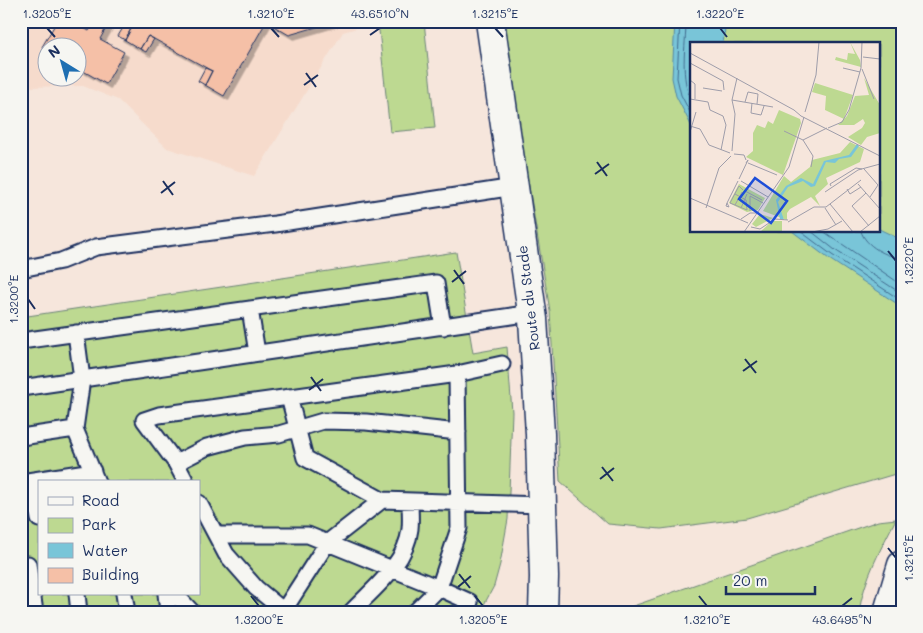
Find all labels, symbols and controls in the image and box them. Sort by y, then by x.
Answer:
text: 1.3205°E [23,5,71,21]
text: 1.3210°E [248,5,295,21]
text: 43.6510°N [351,5,409,21]
text: 1.3215°E [472,5,518,21]
text: 1.3220°E [696,5,744,21]
north arrow [38,38,88,88]
text: N [44,40,64,62]
inset map [690,42,880,232]
text: 1.3220°E [900,237,916,285]
street label: Route du Stade [512,244,544,352]
text: 1.3200°E [5,274,21,323]
legend [38,480,200,596]
text: Road [82,490,119,510]
text: Park [82,514,116,534]
text: 1.3215°E [900,535,916,581]
text: Water [82,540,128,560]
scale bar [726,563,814,595]
text: Building [82,564,139,584]
text: 20 m [733,570,767,590]
text: 1.3200°E [235,611,284,627]
text: 1.3205°E [459,611,507,627]
text: 1.3210°E [684,611,731,627]
text: 43.6495°N [812,611,872,627]

